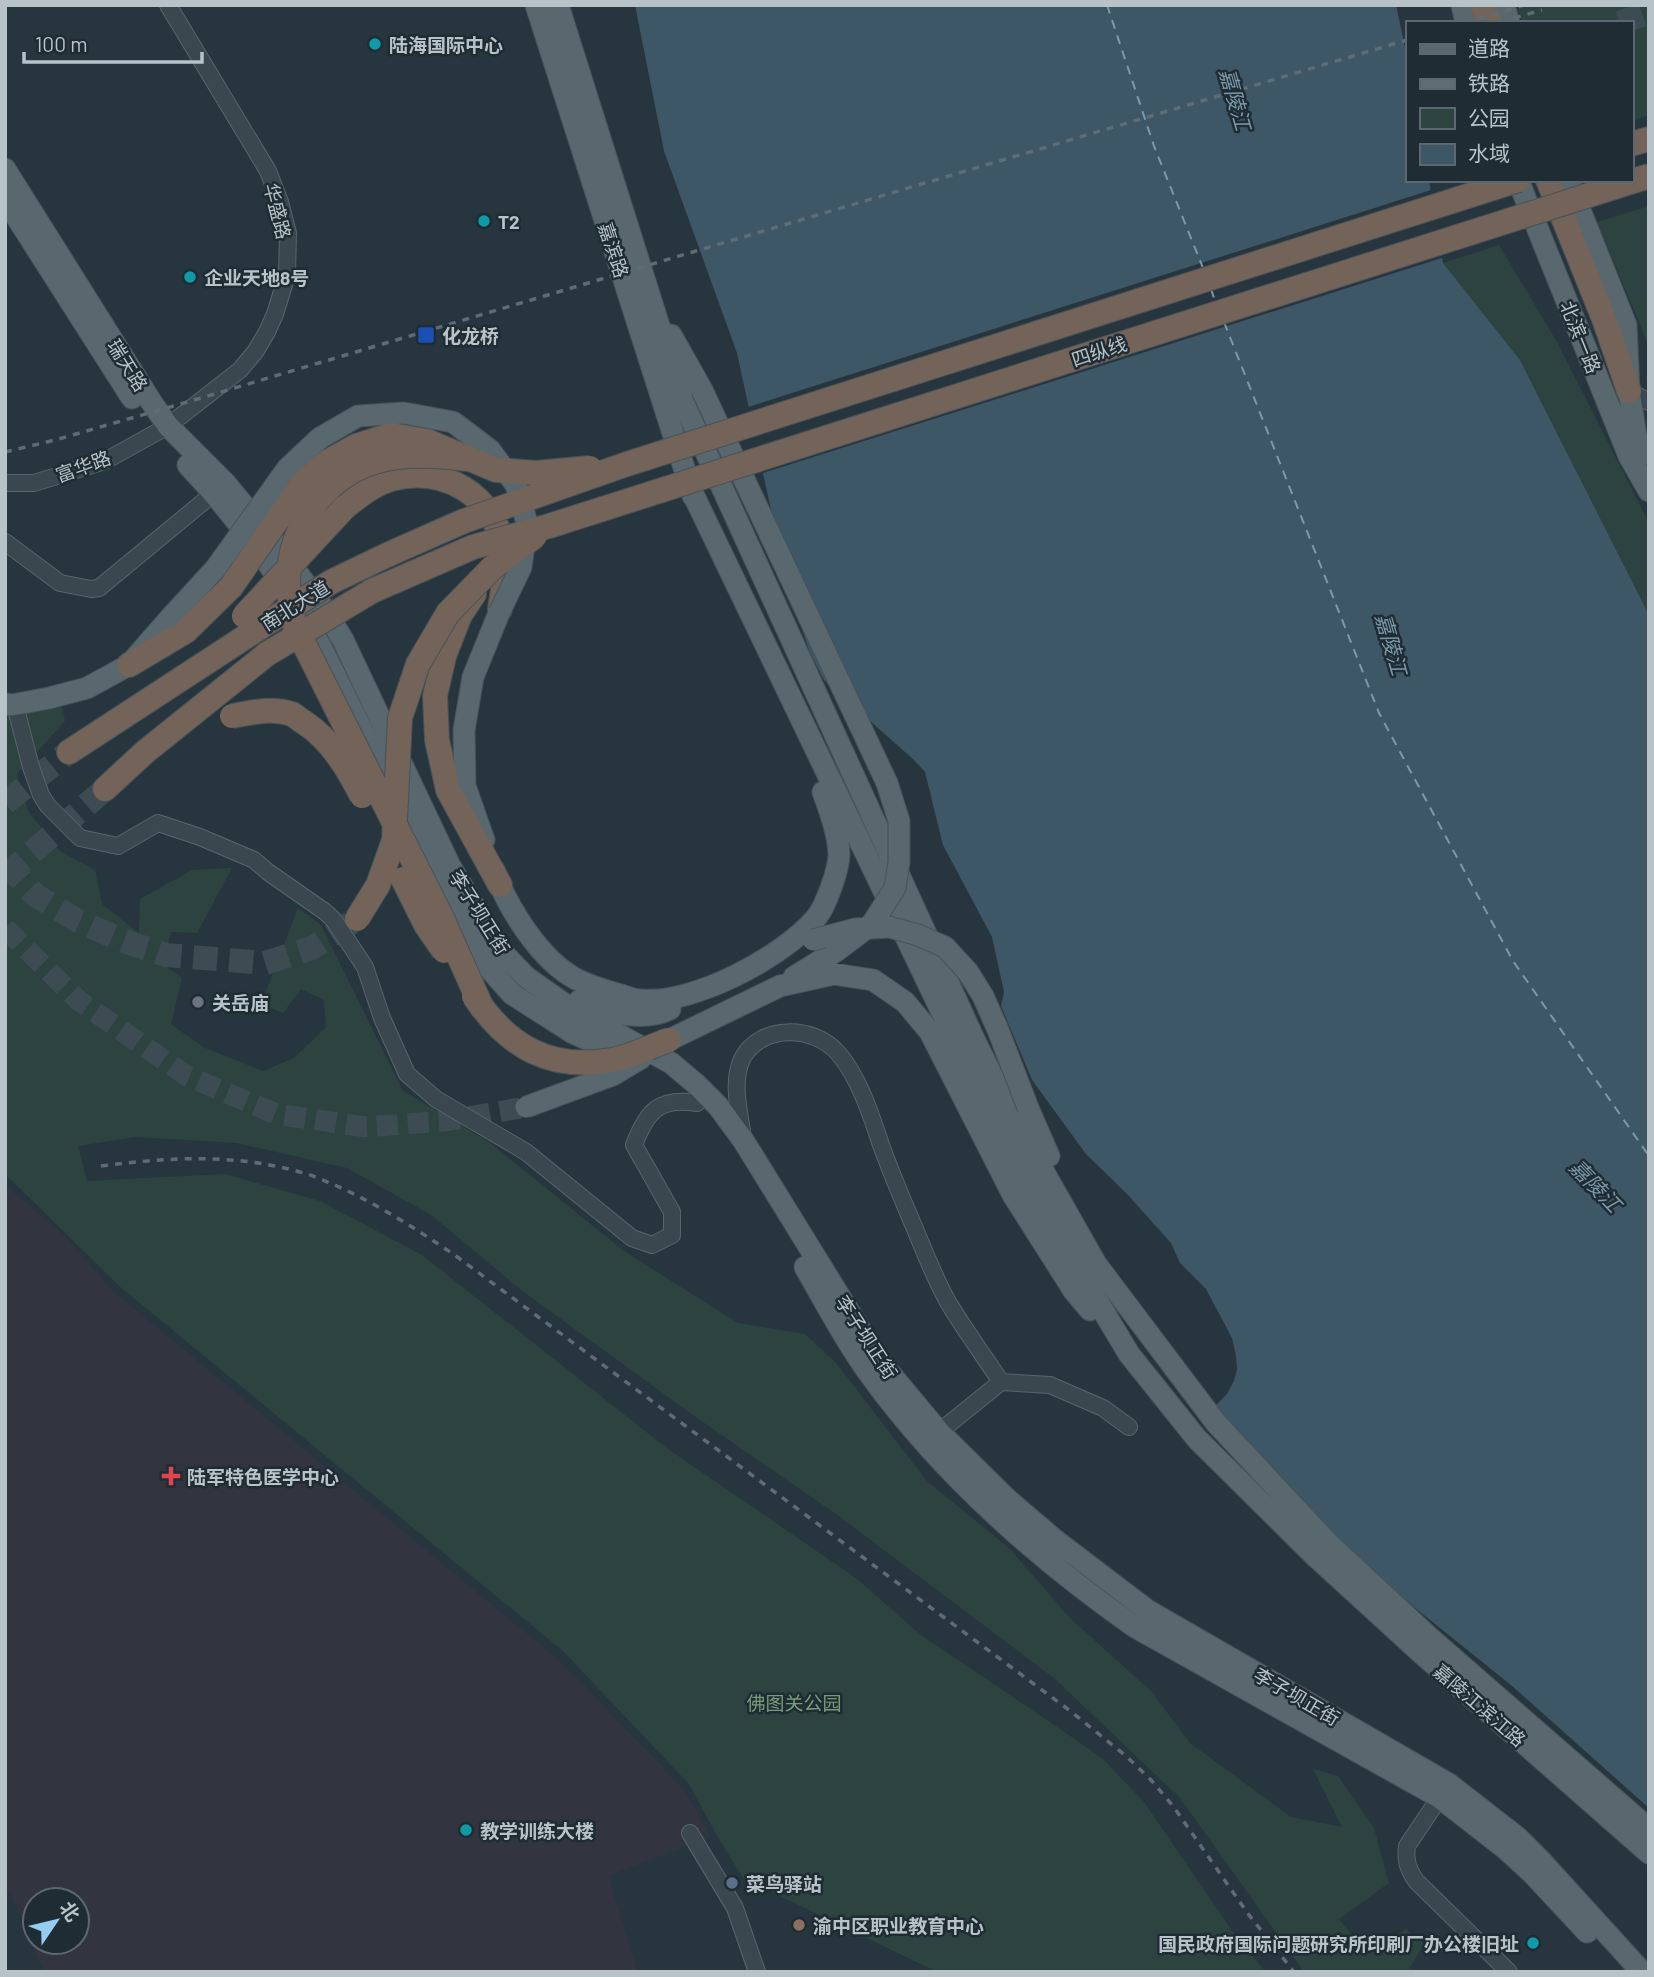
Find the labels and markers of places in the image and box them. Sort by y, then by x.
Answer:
place label: 陆海国际中心 [389,33,503,56]
marker: 陆海国际中心 [367,36,383,52]
place label: T2 [498,210,520,233]
marker: T2 [476,213,492,229]
place label: 企业天地8号 [204,266,309,289]
marker: 企业天地8号 [182,269,198,285]
place label: 化龙桥 [442,324,499,347]
marker: 化龙桥 [416,325,436,345]
place label: 关岳庙 [212,991,269,1014]
marker: 关岳庙 [190,994,206,1010]
place label: 陆军特色医学中心 [187,1465,339,1488]
marker: 陆军特色医学中心 [161,1466,181,1486]
place label: 教学训练大楼 [480,1819,594,1842]
marker: 教学训练大楼 [458,1822,474,1838]
place label: 菜鸟驿站 [746,1872,822,1895]
marker: 菜鸟驿站 [724,1875,740,1891]
place label: 渝中区职业教育中心 [813,1914,984,1937]
marker: 渝中区职业教育中心 [791,1917,807,1933]
place label: 国民政府国际问题研究所印刷厂办公楼旧址 [1158,1932,1519,1955]
marker: 国民政府国际问题研究所印刷厂办公楼旧址 [1525,1935,1541,1951]

